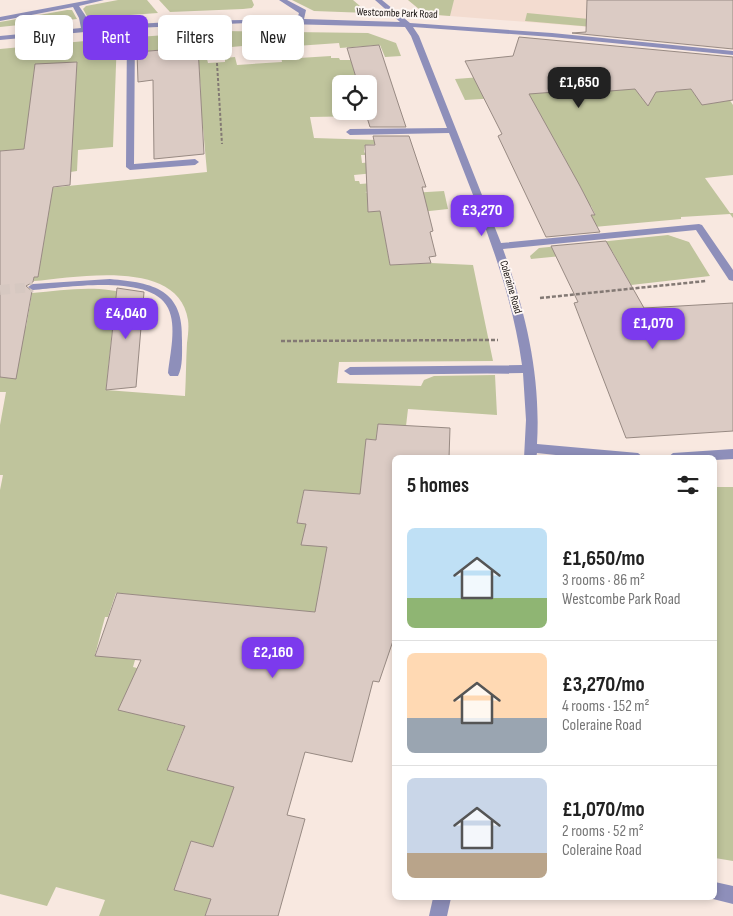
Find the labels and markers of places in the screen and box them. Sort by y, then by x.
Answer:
pin: £1,650 [538,66,620,109]
pin: £3,270 [441,194,523,237]
pin: £4,040 [85,298,167,340]
pin: £1,070 [612,308,694,350]
pin: £2,160 [232,636,314,679]

